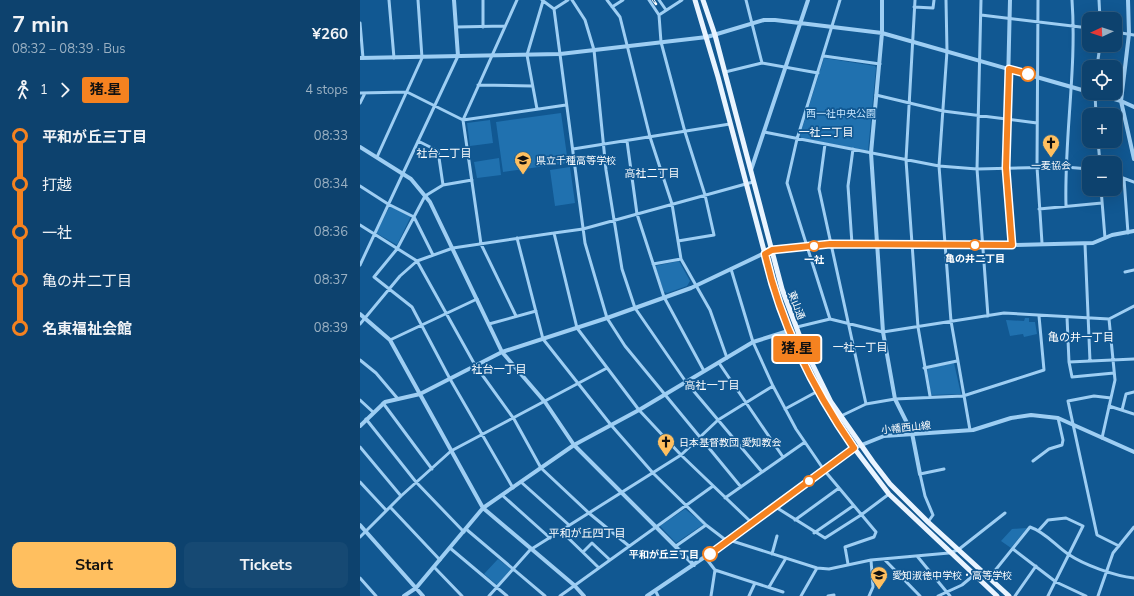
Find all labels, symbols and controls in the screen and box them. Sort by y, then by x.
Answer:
text: 7 min [12,10,69,40]
north arrow [1082,12,1122,52]
map controls [1082,12,1122,196]
text: ¥260 [312,24,348,44]
text: 08:32 – 08:39 · Bus [12,40,126,58]
button: locate [1082,60,1122,100]
unlabelled marker [1020,66,1036,82]
icon: walk [12,79,34,101]
icon: forward [54,79,76,101]
text: 猪.星 [90,80,121,99]
text: 1 [40,81,48,99]
text: 4 stops [305,81,348,99]
park label: 西一社中央公園 [806,107,876,121]
button: + [1082,108,1122,148]
district label: 一社二丁目 [799,125,854,140]
text: 平和が丘三丁目 [42,127,147,147]
text: 08:33 [314,127,348,145]
church icon: 一麦協会 [1041,133,1061,158]
district label: 社台二丁目 [417,146,472,161]
school or university icon: 県立千種高等学校 [513,150,533,175]
place label: 県立千種高等学校 [536,154,616,168]
button: − [1082,156,1122,196]
place label: 一麦協会 [1031,159,1071,173]
district label: 高社二丁目 [625,166,680,181]
text: 打越 [42,175,72,195]
text: 08:34 [314,175,348,193]
text: 一社 [42,223,72,243]
text: 08:36 [314,223,348,241]
marker: 亀の井二丁目 [969,239,981,251]
marker: 一社 [808,240,820,252]
place label: 亀の井二丁目 [945,252,1005,266]
place label: 一社 [804,253,825,267]
text: 亀の井二丁目 [42,271,132,291]
text: 08:37 [314,271,348,289]
street label: 東山通 [784,289,808,322]
text: 名東福祉会館 [42,319,132,339]
text: 08:39 [314,319,348,337]
district label: 亀の井一丁目 [1048,330,1114,345]
line badge: 猪.星 [774,336,820,362]
text: 猪.星 [781,339,813,358]
district label: 一社一丁目 [833,340,888,355]
district label: 社台一丁目 [472,362,527,377]
district label: 高社一丁目 [685,378,740,393]
street label: 小幡西山線 [881,418,932,438]
church icon: 日本基督教団 愛知教会 [656,432,676,457]
place label: 日本基督教団 愛知教会 [679,436,782,450]
unlabelled marker [803,475,815,487]
district label: 平和が丘四丁目 [549,526,626,541]
button: Start [12,542,176,588]
button: Tickets [184,542,348,588]
marker: 平和が丘三丁目 [702,546,718,562]
place label: 平和が丘三丁目 [629,548,699,562]
school or university icon: 愛知淑徳中学校・高等学校 [869,565,889,590]
place label: 愛知淑徳中学校・高等学校 [892,569,1012,583]

